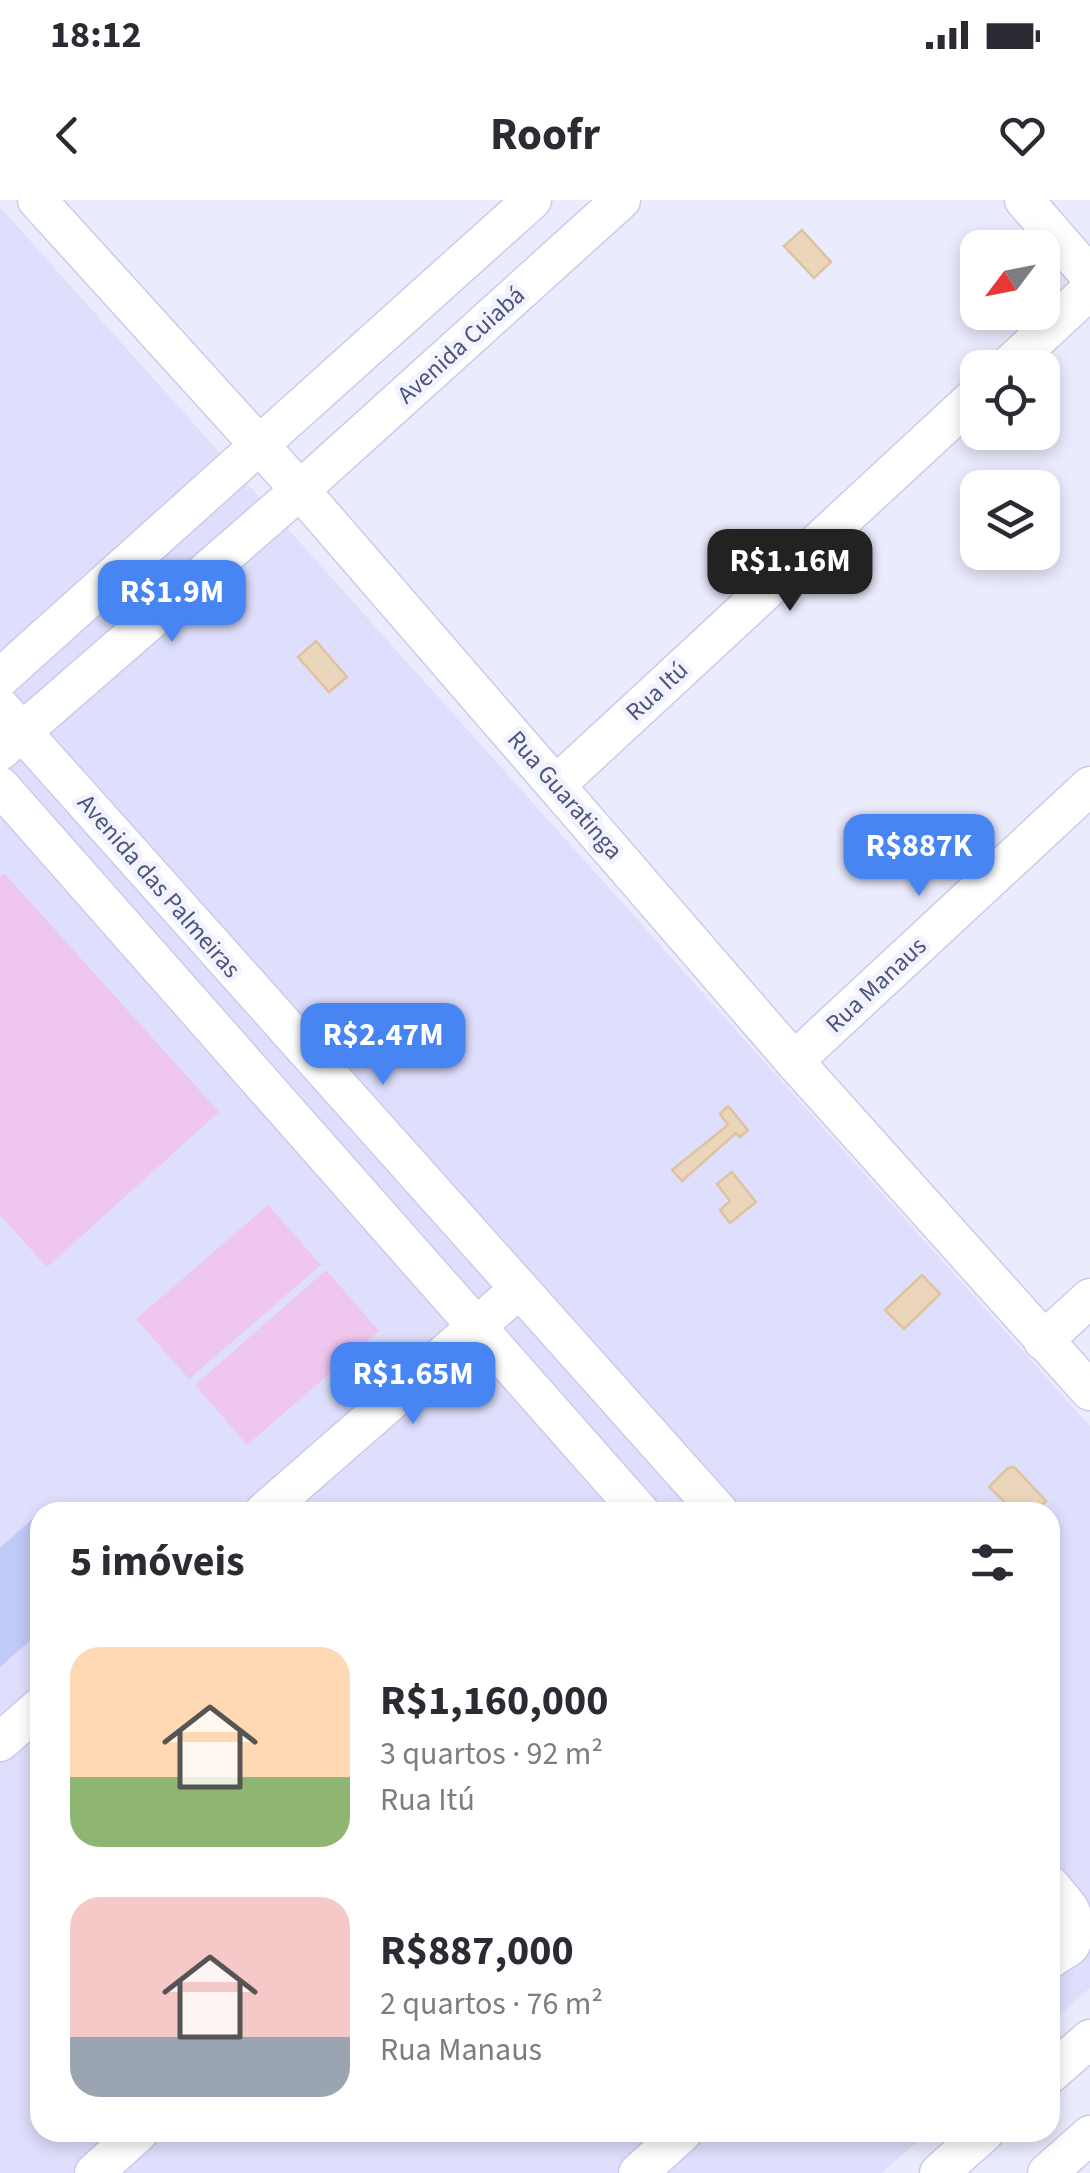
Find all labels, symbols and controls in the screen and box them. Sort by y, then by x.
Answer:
text: 18:12 [50,8,142,62]
text: Roofr [490,103,600,167]
icon: back [40,108,95,163]
icon: heart [995,108,1050,163]
north arrow [960,230,1060,330]
map controls [960,230,1060,570]
street label: Avenida Cuiabá [389,278,533,412]
button: locate [960,350,1060,450]
button: layers [960,470,1060,570]
pin: R$1.16M [698,529,882,614]
text: R$1.16M [729,538,851,584]
pin: R$1.9M [91,560,253,645]
text: R$1.9M [120,569,224,615]
street label: Rua Itú [618,653,696,729]
street label: Rua Guaratinga [499,723,631,867]
street label: Avenida das Palmeiras [69,786,249,986]
pin: R$887K [838,814,1000,899]
text: R$887K [866,823,972,869]
street label: Rua Manaus [817,929,935,1041]
pin: R$2.47M [291,1003,475,1088]
text: R$2.47M [322,1012,444,1058]
pin: R$1.65M [321,1342,505,1427]
text: R$1.65M [352,1351,474,1397]
text: 5 imóveis [70,1532,245,1592]
icon: filters [965,1535,1020,1590]
text: R$1,160,000 [380,1671,608,1731]
icon: home [150,1687,270,1807]
text: 3 quartos · 92 m² [380,1731,603,1777]
text: Rua Itú [380,1777,475,1823]
text: R$887,000 [380,1921,574,1981]
icon: home [150,1937,270,2057]
text: 2 quartos · 76 m² [380,1981,603,2027]
text: Rua Manaus [380,2027,542,2073]

